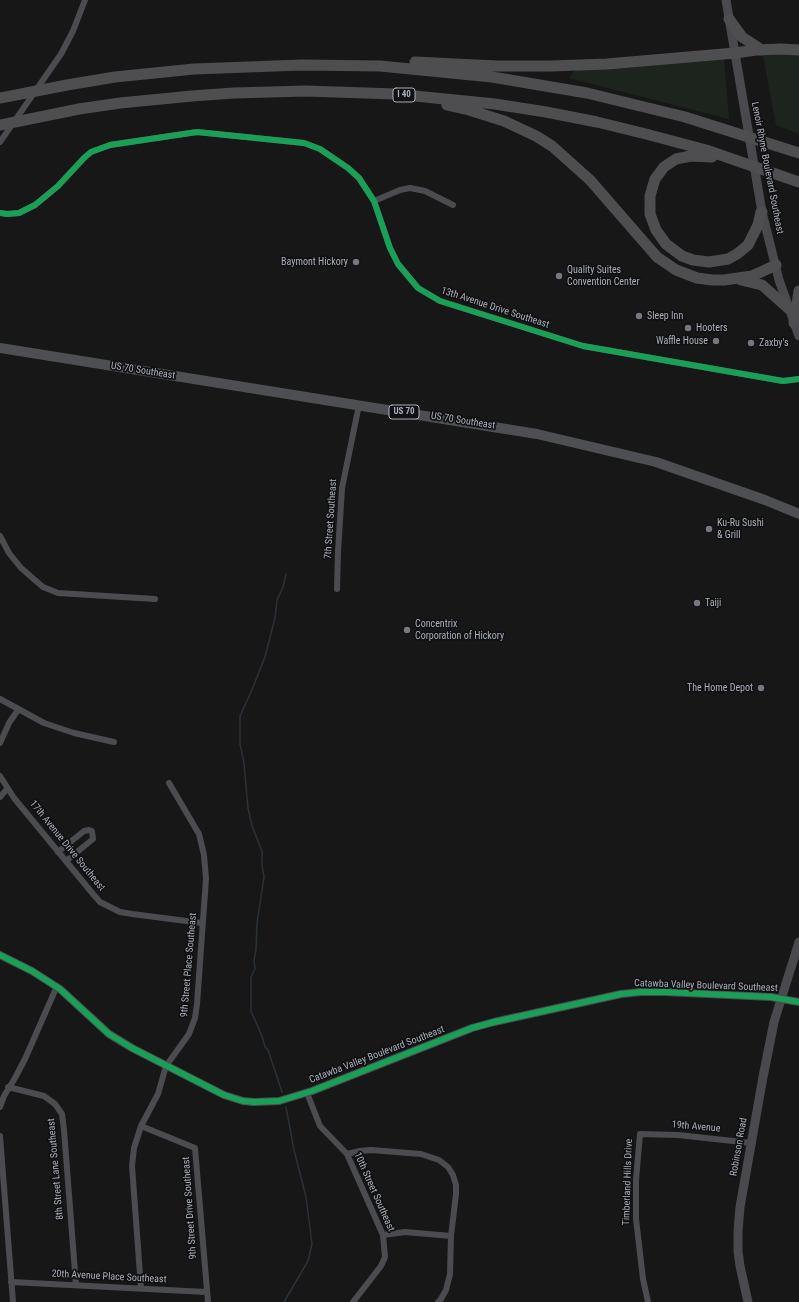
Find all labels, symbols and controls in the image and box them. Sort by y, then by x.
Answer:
road number: I 40 [393,88,415,102]
street label: Lenoir Rhyne Boulevard Southeast [748,101,786,235]
place label: Baymont Hickory [281,256,348,268]
marker: Baymont Hickory [351,257,361,267]
place label: Quality Suites Convention Center [567,264,640,288]
marker: Quality Suites Convention Center [554,271,564,281]
street label: 13th Avenue Drive Southeast [439,285,551,331]
place label: Sleep Inn [647,310,683,322]
marker: Sleep Inn [634,311,644,321]
place label: Hooters [696,322,727,334]
marker: Hooters [683,323,693,333]
place label: Waffle House [656,335,708,347]
marker: Waffle House [711,336,721,346]
place label: Zaxby's [759,337,788,349]
marker: Zaxby's [746,338,756,348]
street label: US 70 Southeast [110,360,176,382]
road number: US 70 [389,405,419,419]
street label: US 70 Southeast [430,410,496,432]
street label: 7th Street Southeast [322,478,340,560]
place label: Ku-Ru Sushi & Grill [717,517,764,540]
marker: Ku-Ru Sushi & Grill [704,524,714,534]
place label: Taiji [705,597,721,609]
marker: Taiji [692,598,702,608]
place label: Concentrix Corporation of Hickory [415,618,504,642]
marker: Concentrix Corporation of Hickory [402,625,412,635]
place label: The Home Depot [687,682,753,694]
marker: The Home Depot [756,683,766,693]
street label: 17th Avenue Drive Southeast [27,798,107,894]
street label: 9th Street Place Southeast [178,912,200,1018]
street label: Catawba Valley Boulevard Southeast [634,977,778,995]
street label: Catawba Valley Boulevard Southeast [308,1024,446,1086]
street label: Robinson Road [728,1117,750,1177]
street label: 8th Street Lane Southeast [46,1118,66,1220]
street label: 19th Avenue [671,1119,721,1135]
street label: Timberland Hills Drive [620,1138,636,1226]
street label: 10th Street Southeast [351,1151,397,1233]
street label: 9th Street Drive Southeast [180,1156,200,1260]
street label: 20th Avenue Place Southeast [51,1268,167,1286]

